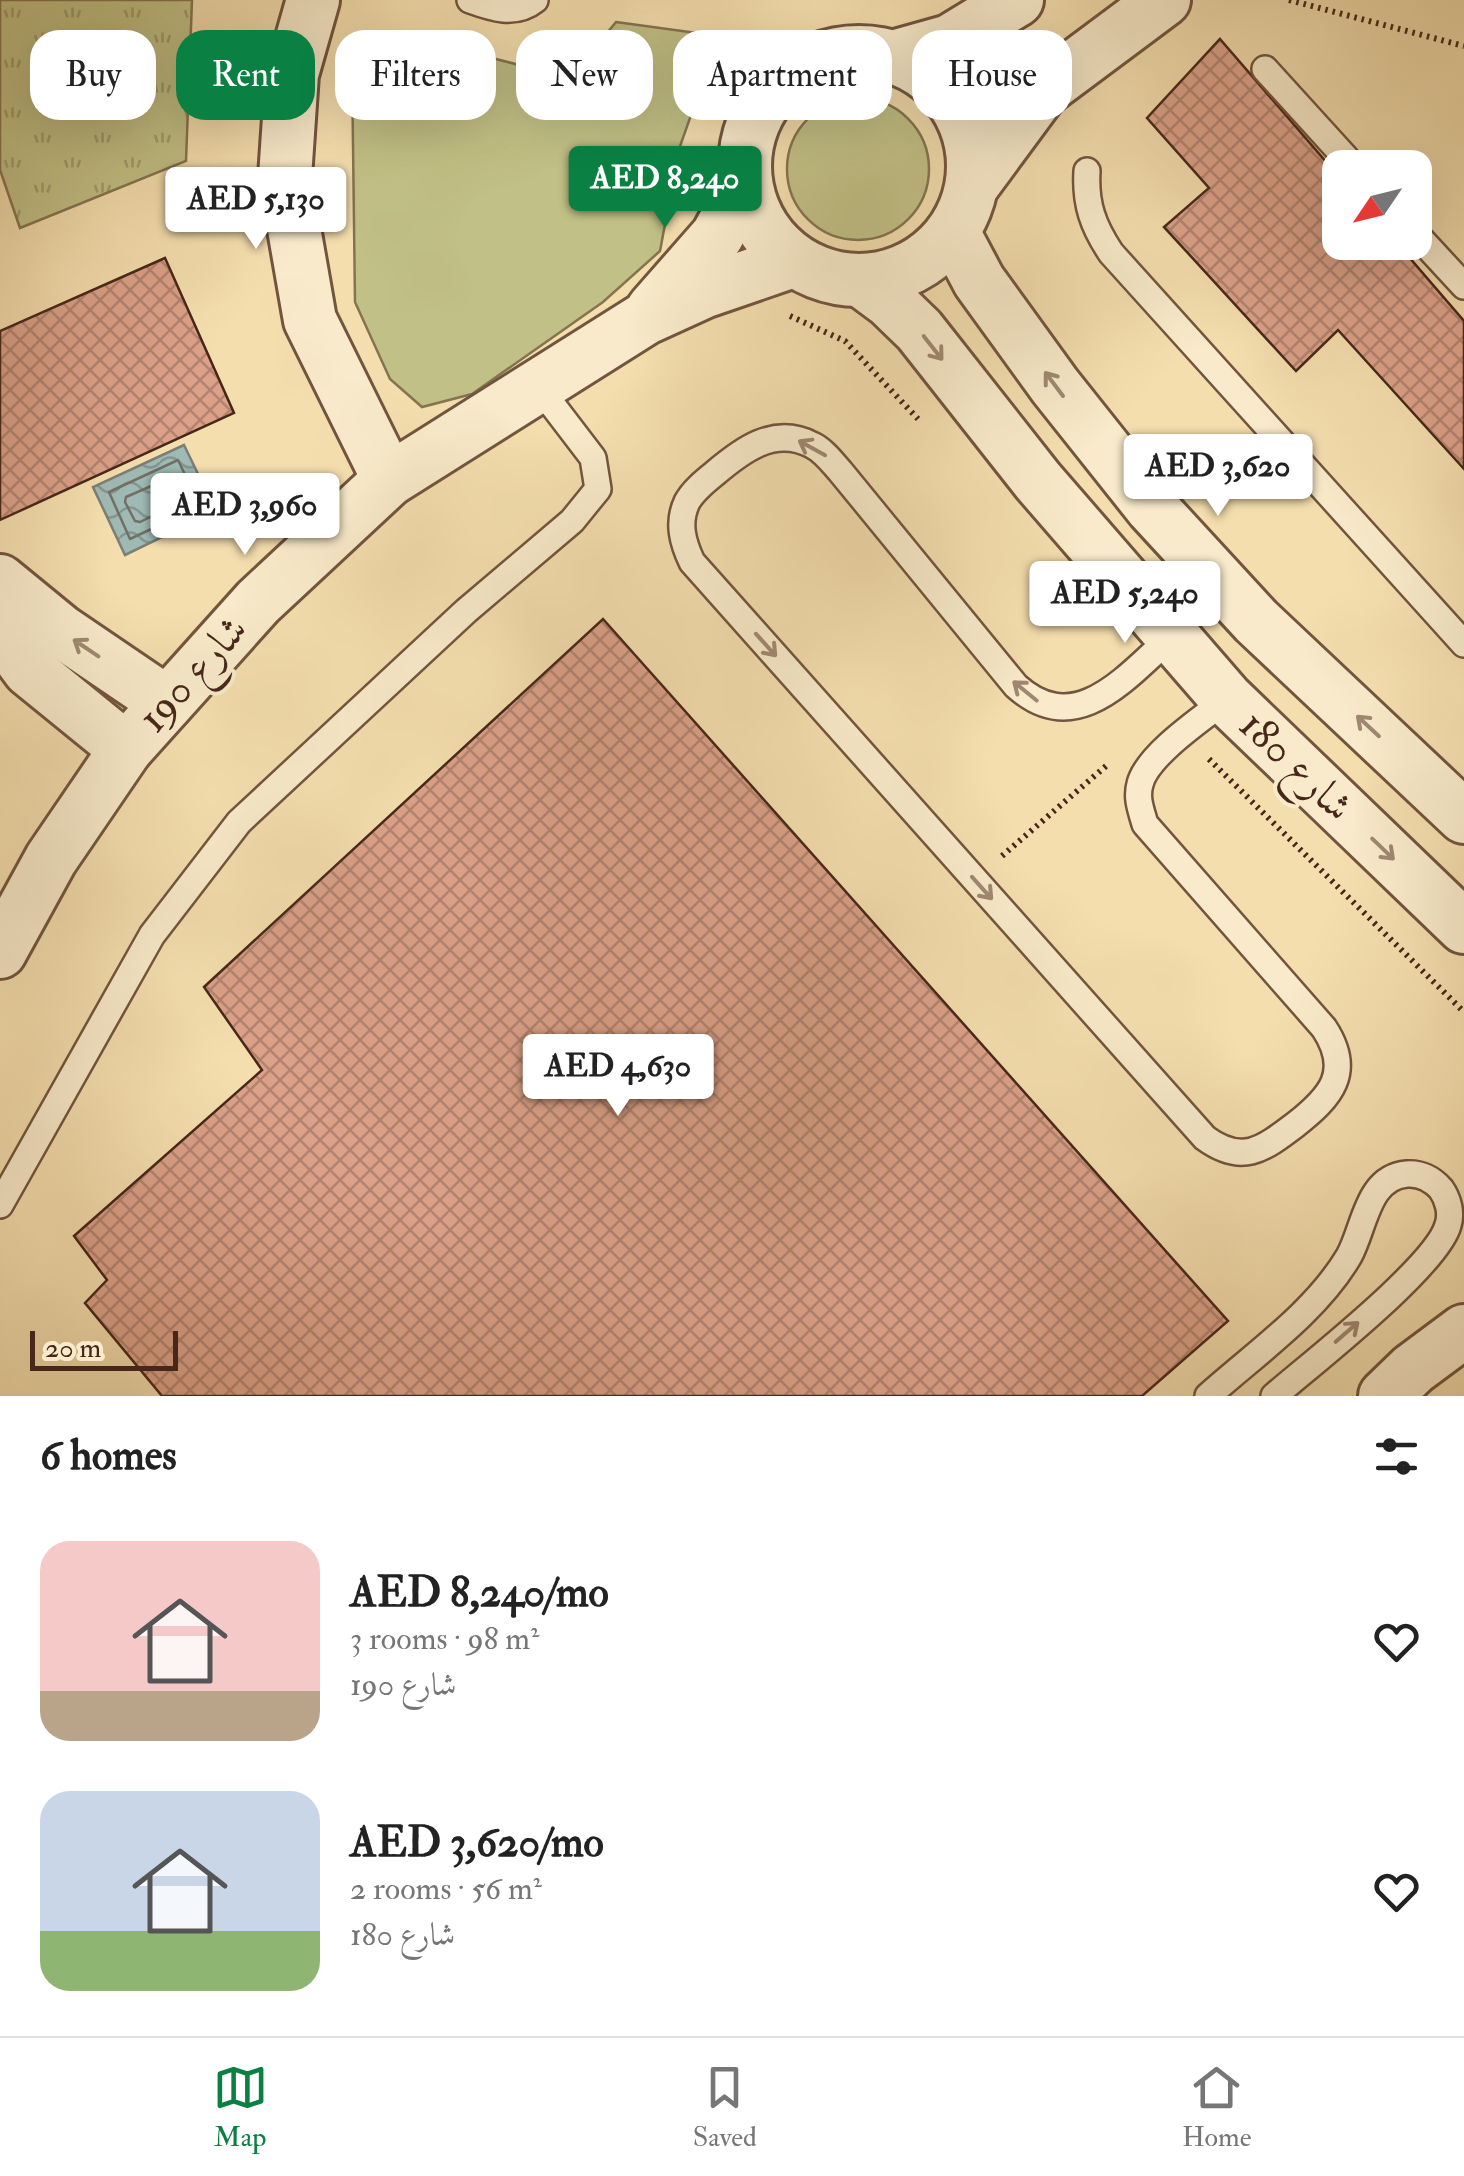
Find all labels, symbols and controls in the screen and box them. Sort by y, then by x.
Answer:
chip: Buy [30,30,156,120]
chip: Rent [176,30,315,120]
chip: Filters [335,30,496,120]
chip: New [516,30,653,120]
chip: Apartment [673,30,892,120]
chip: House [912,30,1072,120]
pin: AED 8,240 [551,146,779,231]
north arrow [1322,150,1432,260]
map controls [1322,150,1432,260]
text: AED 8,240 [591,158,739,198]
pin: AED 5,130 [142,167,370,252]
text: AED 5,130 [187,179,325,219]
one-way arrow [921,334,943,360]
one-way arrow [1044,371,1065,398]
pin: AED 3,620 [1104,434,1332,519]
one-way arrow [798,438,827,458]
text: AED 3,620 [1146,446,1290,486]
pin: AED 3,960 [131,473,359,558]
text: AED 3,960 [173,485,317,525]
pin: AED 5,240 [1011,561,1239,646]
text: AED 5,240 [1051,573,1199,613]
street label: شارع 190 [127,605,265,749]
one-way arrow [754,632,777,657]
one-way arrow [72,638,100,659]
one-way arrow [1013,680,1039,702]
street label: شارع 180 [1223,699,1364,838]
one-way arrow [1356,714,1380,738]
one-way arrow [1370,837,1395,860]
one-way arrow [970,875,993,900]
pin: AED 4,630 [504,1034,732,1119]
text: AED 4,630 [545,1046,691,1086]
one-way arrow [1334,1322,1360,1344]
scale bar [30,1326,178,1370]
text: 20 m [45,1331,101,1366]
icon: filters [1369,1429,1424,1484]
text: 6 homes [40,1430,177,1482]
text: AED 8,240/mo [350,1567,609,1619]
icon: home [120,1581,240,1701]
icon: heart [1369,1614,1424,1669]
text: 3 rooms · 98 m² [350,1619,539,1659]
text: شارع 190 [350,1665,456,1705]
text: AED 3,620/mo [350,1817,604,1869]
icon: home [120,1831,240,1951]
icon: heart [1369,1864,1424,1919]
text: 2 rooms · 56 m² [350,1869,542,1909]
text: شارع 180 [350,1915,455,1955]
tab: Map [213,2060,268,2155]
tab: Saved [693,2060,757,2155]
tab: Home [1182,2060,1251,2155]

